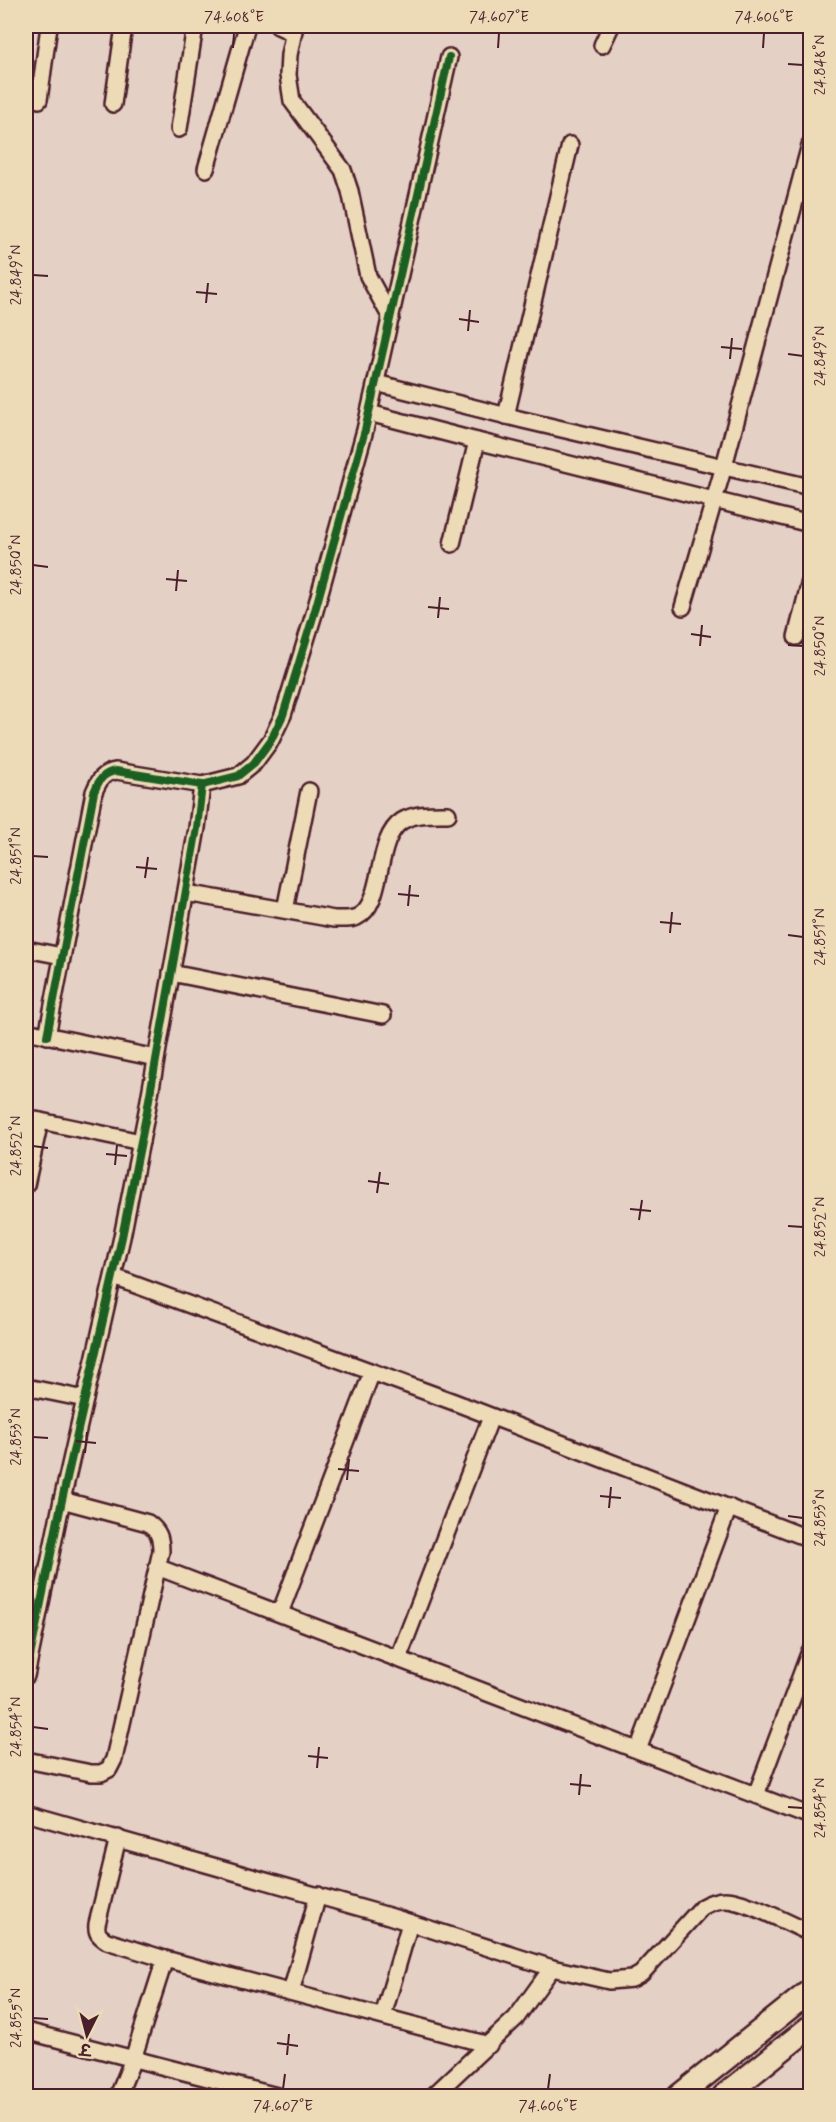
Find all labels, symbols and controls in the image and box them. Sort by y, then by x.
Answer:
text: 74.608°E [204,8,264,28]
text: 74.607°E [469,8,529,28]
text: 74.606°E [735,8,794,28]
text: 24.848°N [811,35,831,95]
text: 24.849°N [7,245,27,305]
text: 24.849°N [811,326,831,386]
text: 24.850°N [7,535,27,595]
text: 24.850°N [811,616,831,676]
text: 24.851°N [7,827,27,885]
text: 24.851°N [811,908,831,966]
text: 24.852°N [7,1116,27,1176]
text: 24.852°N [811,1197,831,1257]
text: 24.853°N [7,1408,27,1466]
text: 24.853°N [811,1489,831,1547]
text: 24.854°N [7,1697,27,1757]
text: 24.854°N [811,1778,831,1838]
text: 24.855°N [7,1988,27,2048]
north arrow [57,2005,117,2065]
text: उ [78,2037,94,2060]
text: 74.607°E [253,2097,313,2117]
text: 74.606°E [519,2097,578,2117]

